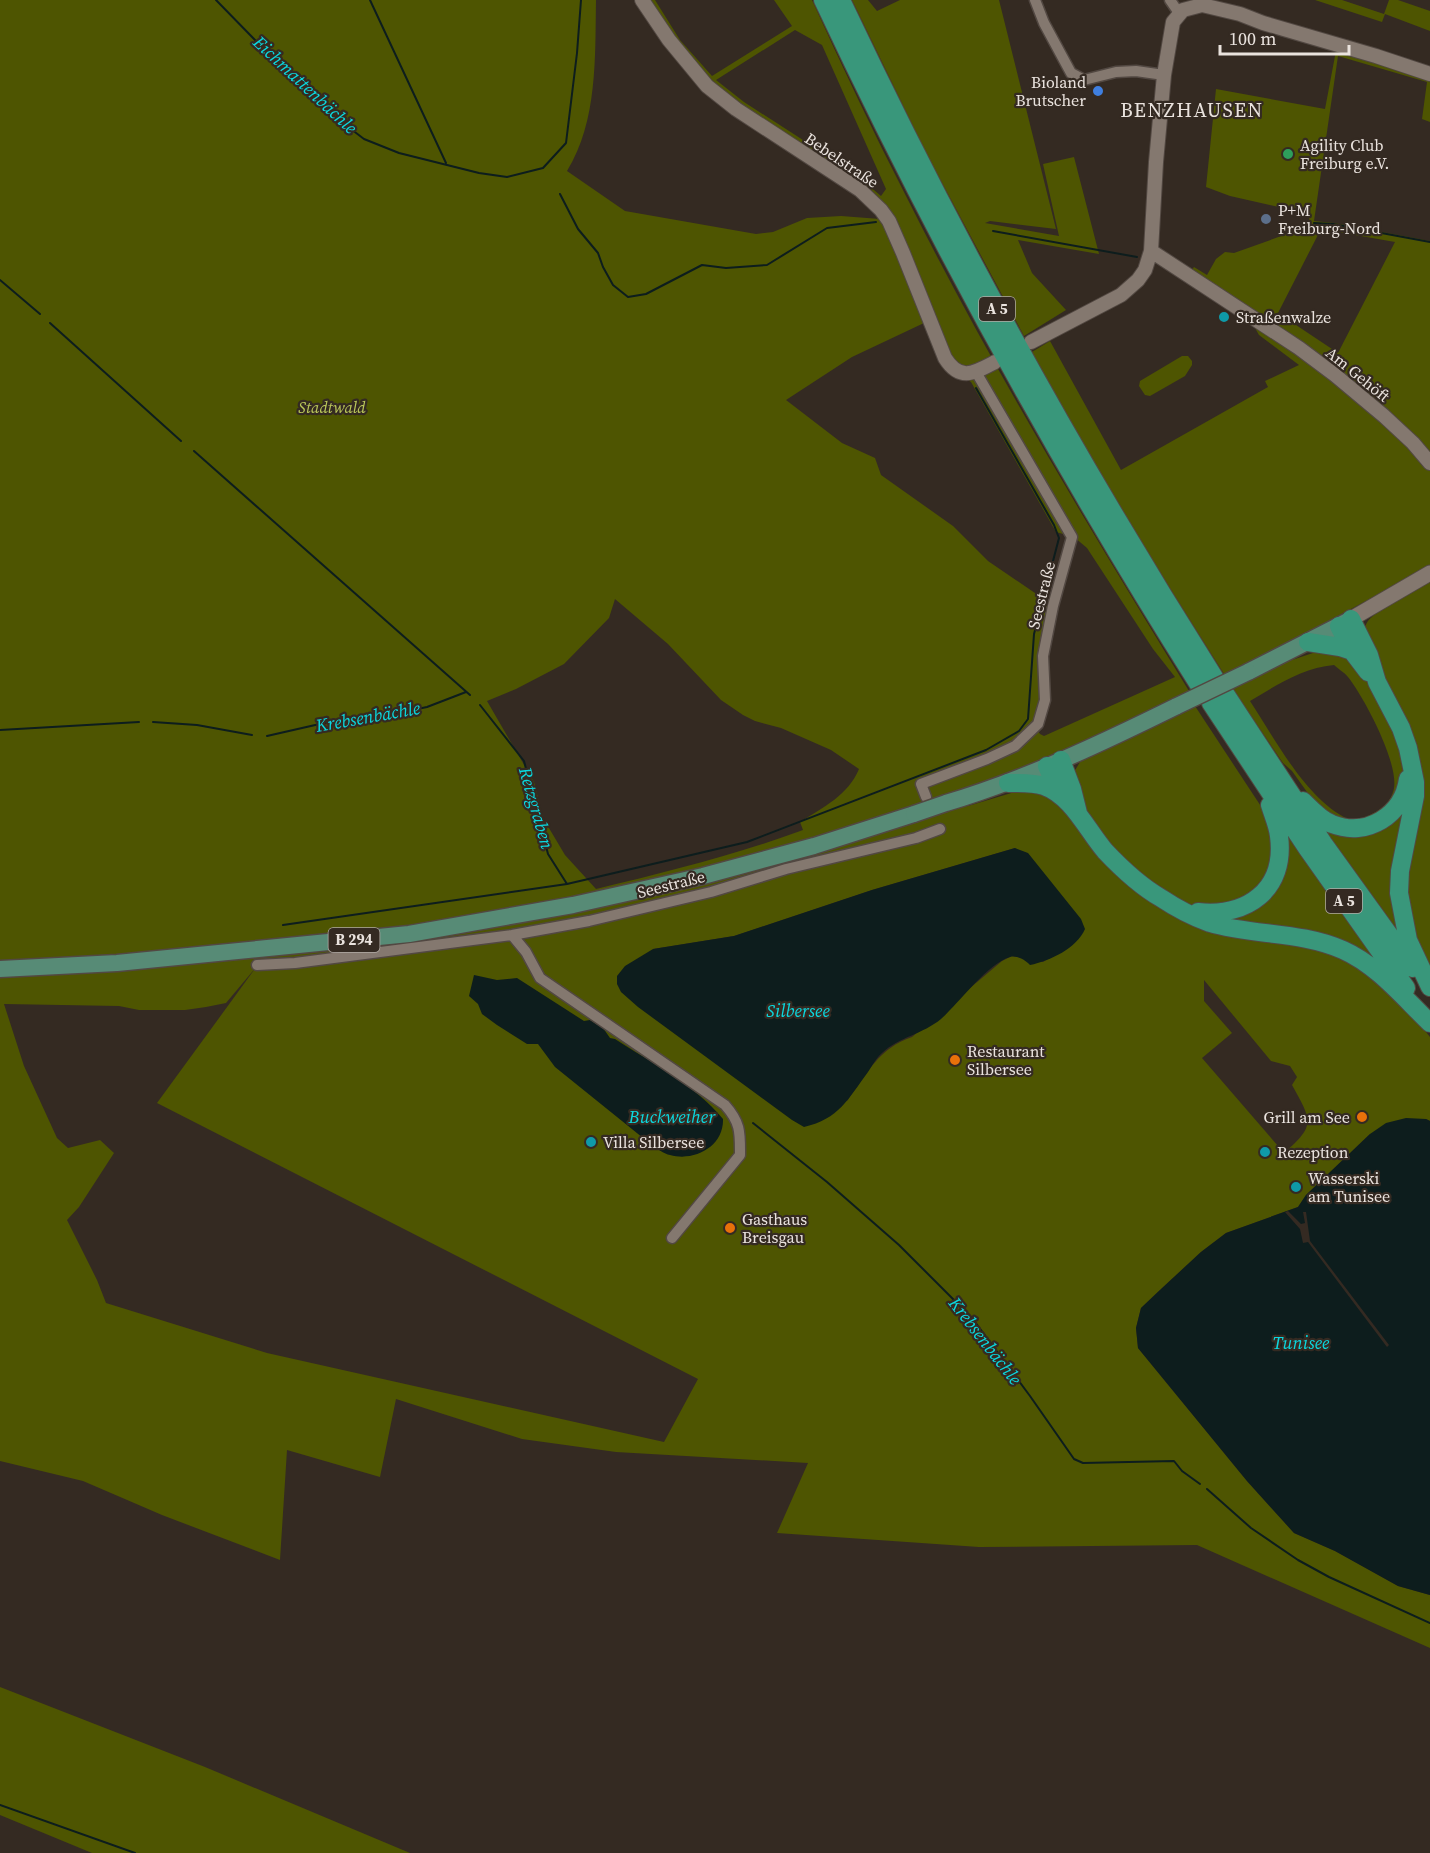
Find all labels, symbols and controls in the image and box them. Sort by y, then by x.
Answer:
scale bar [1220,18,1349,56]
text: 100 m [1229,26,1276,51]
water label: Eichmattenbächle [247,29,363,140]
place label: Bioland Brutscher [1016,71,1086,111]
marker: Bioland Brutscher [1091,84,1105,98]
district label: BENZHAUSEN [1120,96,1264,124]
street label: Bebelstraße [801,127,883,193]
place label: Agility Club Freiburg e.V. [1300,134,1389,174]
marker: Agility Club Freiburg e.V. [1281,147,1295,161]
place label: P+M Freiburg-Nord [1278,199,1381,239]
marker: P+M Freiburg-Nord [1259,212,1273,226]
road number: A 5 [979,297,1015,321]
place label: Straßenwalze [1236,306,1331,328]
marker: Straßenwalze [1217,310,1231,324]
street label: Am Gehöft [1321,341,1395,407]
park label: Stadtwald [298,396,366,418]
street label: Seestraße [1022,559,1060,631]
water label: Krebsenbächle [313,695,423,738]
water label: Retzgraben [513,763,560,852]
street label: Seestraße [635,865,707,903]
road number: A 5 [1326,889,1362,913]
road number: B 294 [328,928,380,952]
water label: Silbersee [766,998,830,1023]
place label: Restaurant Silbersee [967,1040,1045,1080]
marker: Restaurant Silbersee [948,1053,962,1067]
water label: Buckweiher [628,1104,716,1129]
place label: Grill am See [1264,1106,1350,1128]
marker: Grill am See [1355,1110,1369,1124]
place label: Villa Silbersee [603,1131,704,1153]
marker: Villa Silbersee [584,1135,598,1149]
place label: Rezeption [1277,1141,1349,1163]
marker: Rezeption [1258,1145,1272,1159]
place label: Wasserski am Tunisee [1308,1167,1390,1207]
marker: Wasserski am Tunisee [1289,1180,1303,1194]
place label: Gasthaus Breisgau [742,1208,807,1248]
marker: Gasthaus Breisgau [723,1221,737,1235]
water label: Krebsenbächle [942,1291,1028,1390]
water label: Tunisee [1273,1330,1330,1355]

